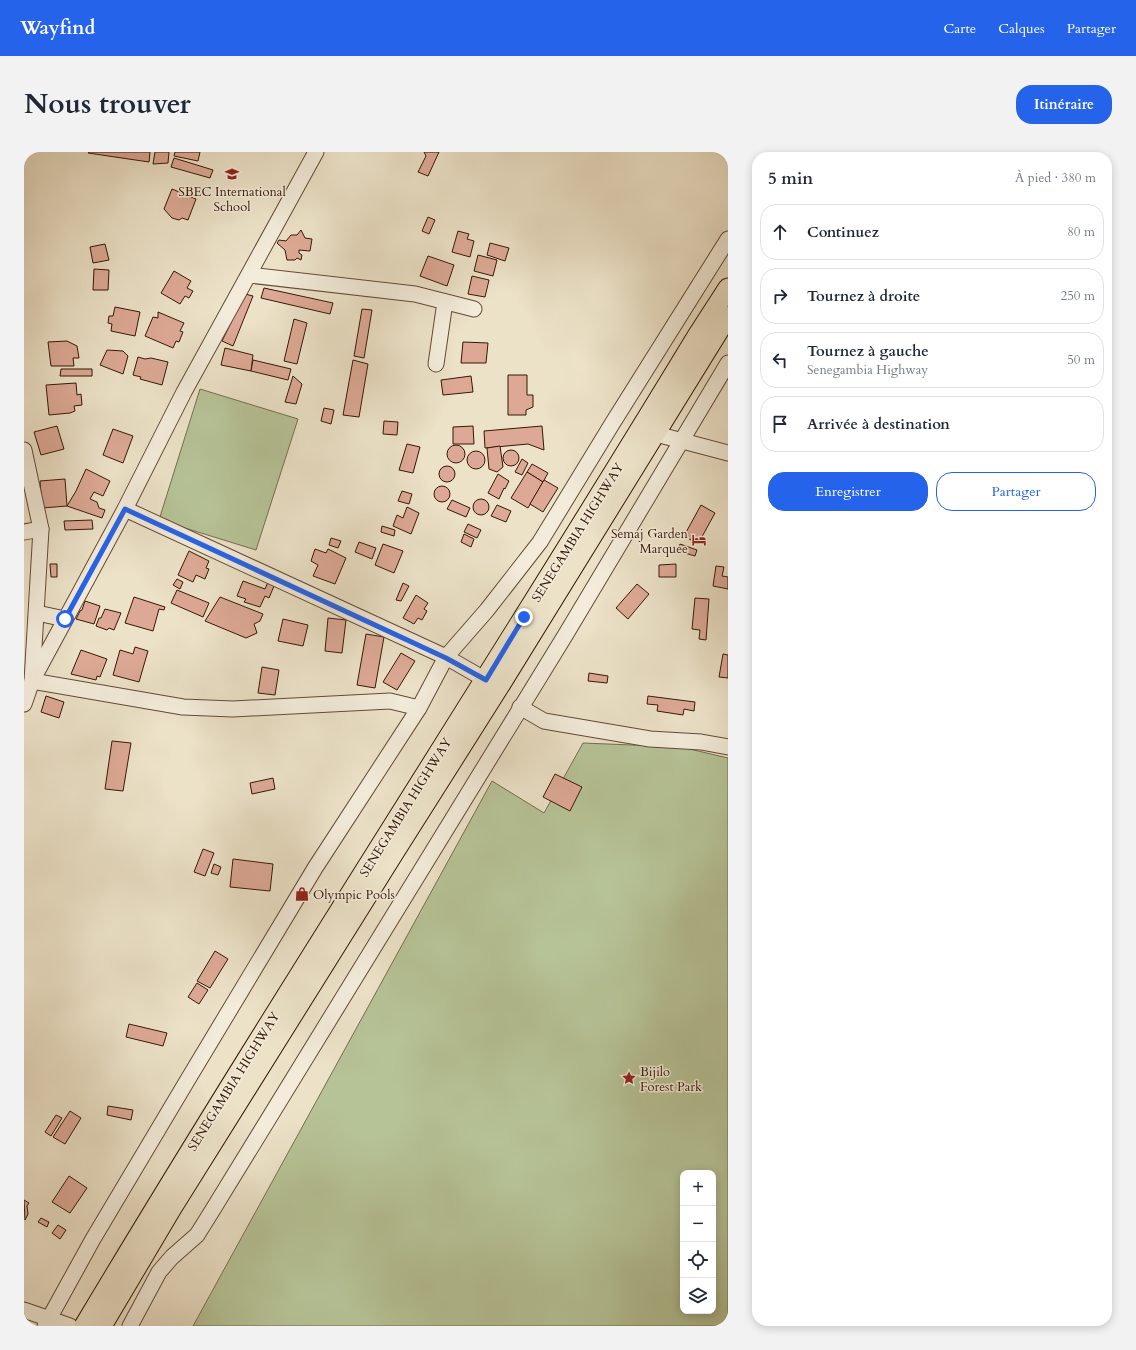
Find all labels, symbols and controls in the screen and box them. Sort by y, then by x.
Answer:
text: Wayfind [20,15,95,41]
text: Carte [944,19,976,38]
text: Calques [998,19,1045,38]
text: Partager [1067,19,1116,38]
text: Nous trouver [24,85,191,123]
button: Itinéraire [1016,85,1112,124]
school or university icon: SBEC International School [224,166,240,182]
text: 5 min [768,167,813,190]
text: À pied · 380 m [1015,169,1096,187]
place label: SBEC International School [178,183,286,216]
icon: ahead [769,221,791,243]
text: Continuez [807,222,879,242]
text: 80 m [1067,223,1095,241]
icon: right [769,285,791,307]
text: Tournez à droite [807,286,920,306]
text: 250 m [1061,287,1095,305]
text: Tournez à gauche [807,341,929,361]
icon: left [769,349,791,371]
text: 50 m [1067,351,1095,369]
text: Senegambia Highway [807,361,928,379]
icon: arrive [769,413,791,435]
text: Arrivée à destination [807,414,950,434]
street label: SENEGAMBIA HIGHWAY [527,459,628,606]
button: Enregistrer [768,472,928,511]
button: Partager [936,472,1096,511]
place label: Semaj Garden Marquee [611,525,689,558]
hotel icon: Semaj Garden Marquee [691,532,707,548]
route end [515,608,533,626]
route start [56,610,74,628]
street label: SENEGAMBIA HIGHWAY [355,734,456,881]
shop icon: Olympic Pools [294,886,310,902]
place label: Olympic Pools [313,886,395,904]
street label: SENEGAMBIA HIGHWAY [183,1008,284,1155]
place label: Bijilo Forest Park [640,1063,702,1096]
place icon: Bijilo Forest Park [621,1070,637,1086]
map controls [680,1170,716,1314]
button: + [680,1170,716,1206]
button: − [680,1206,716,1242]
button: locate [680,1242,716,1278]
button: layers [680,1278,716,1314]

